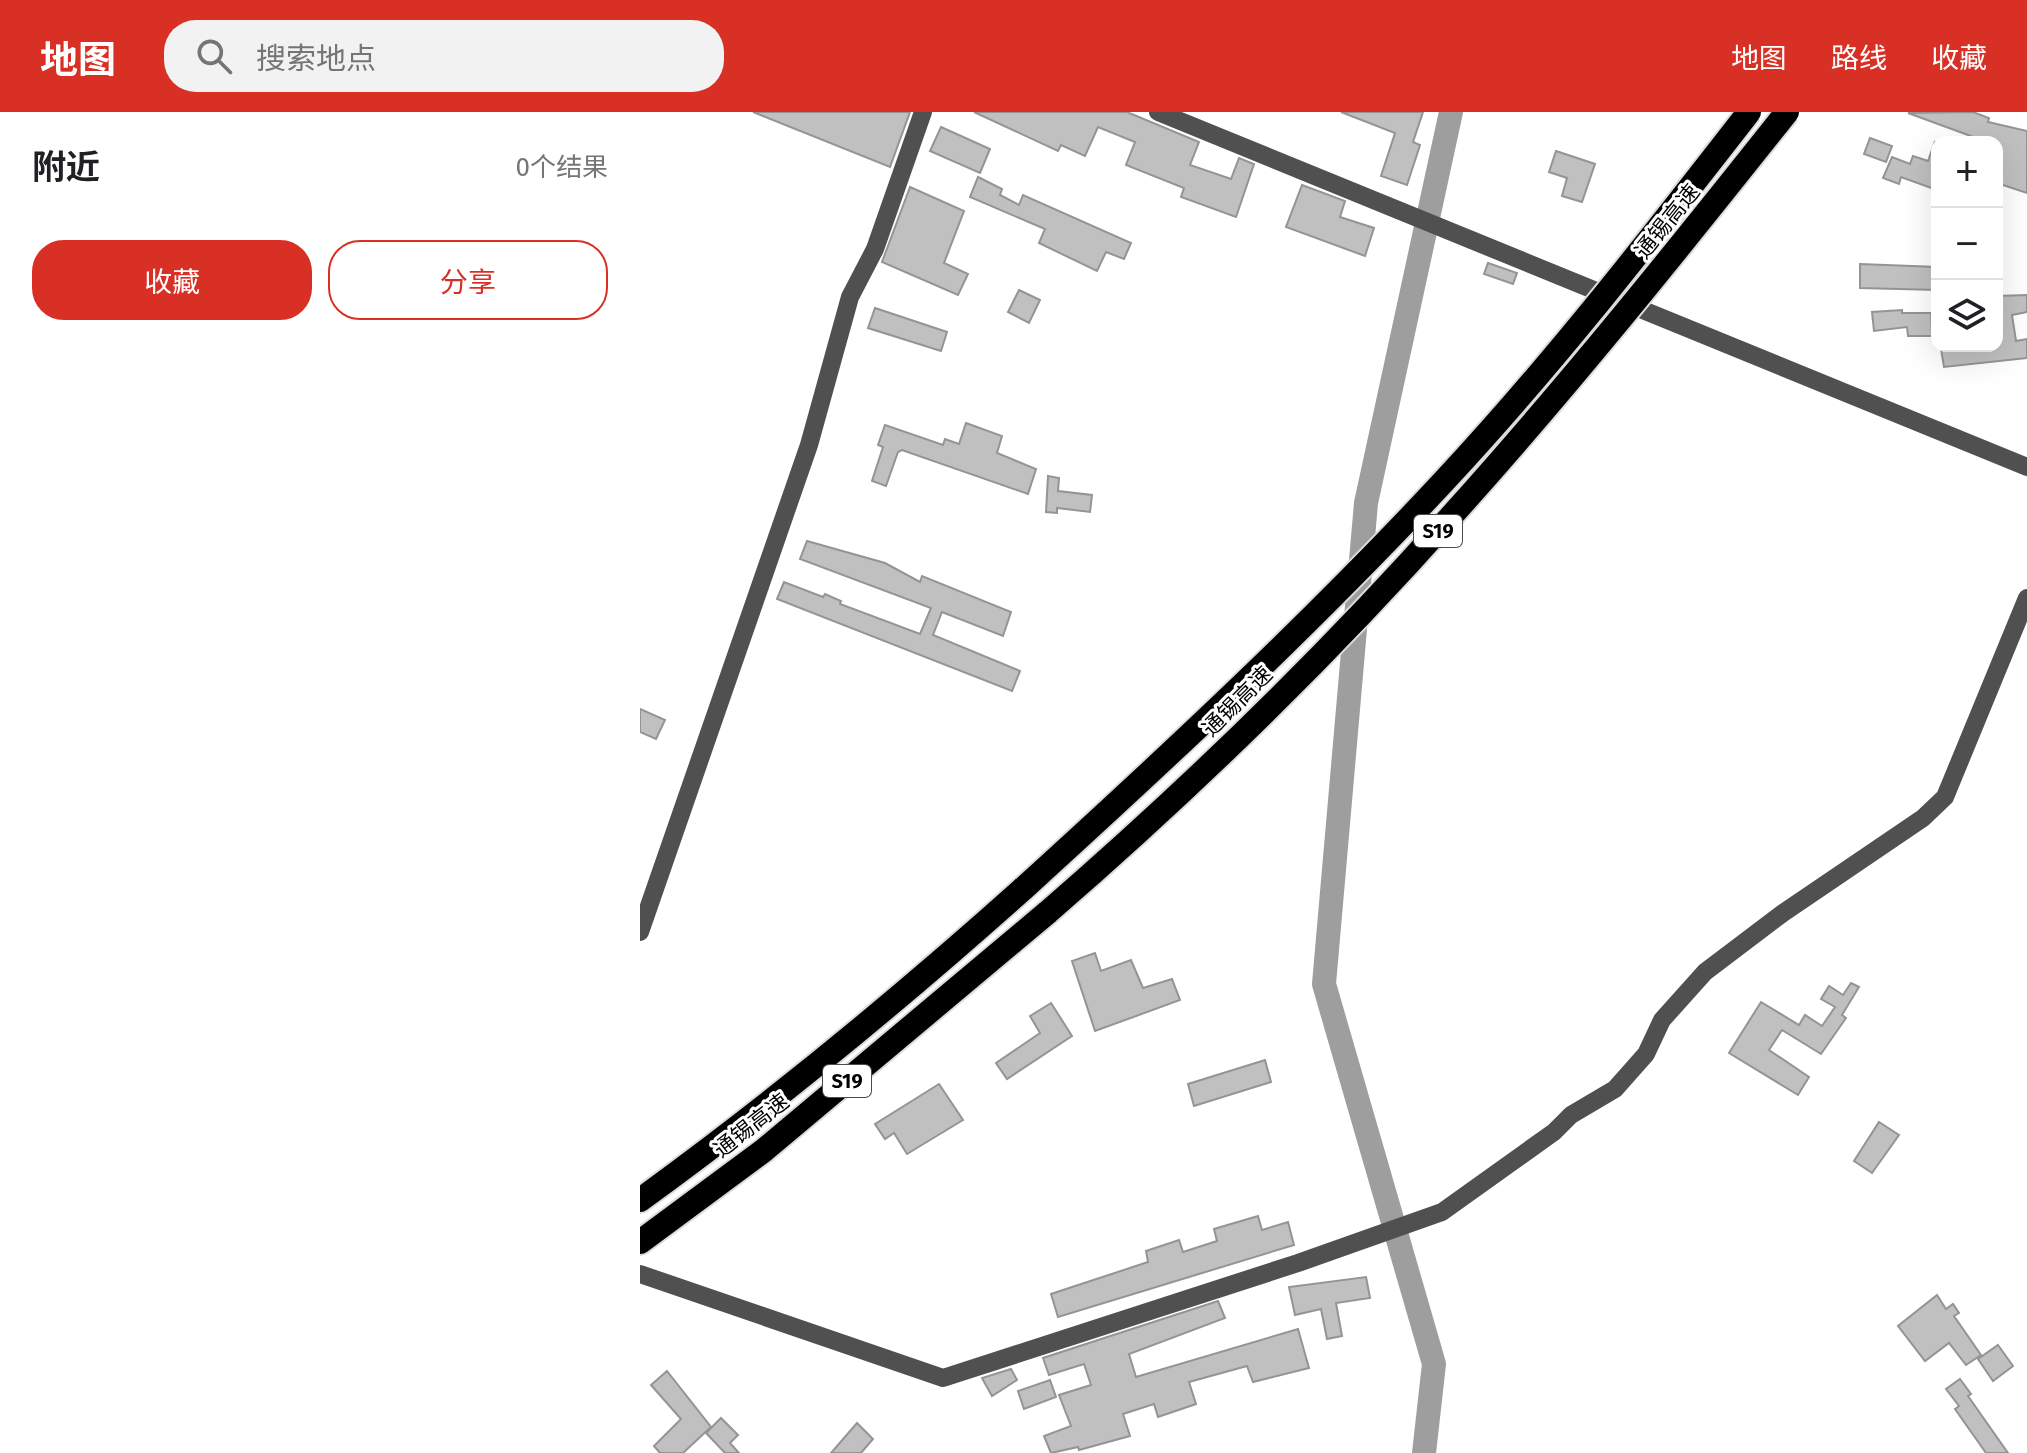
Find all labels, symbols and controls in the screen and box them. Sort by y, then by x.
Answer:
search box [164,20,724,92]
icon: search [192,34,236,78]
text: 地图 [40,37,116,83]
text: 搜索地点 [256,41,376,77]
text: 地图 [1731,42,1787,75]
text: 路线 [1831,42,1887,75]
text: 收藏 [1931,42,1987,75]
map controls [1931,136,2003,352]
button: + [1931,136,2003,208]
text: 附近 [32,147,100,188]
text: 0个结果 [515,152,608,183]
street label: 通锡高速 [1629,179,1706,264]
button: − [1931,208,2003,280]
button: 收藏 [32,240,312,320]
button: 分享 [328,240,608,320]
button: layers [1931,280,2003,352]
road number: S19 [1414,515,1462,547]
street label: 通锡高速 [1197,661,1278,742]
road number: S19 [823,1065,871,1097]
street label: 通锡高速 [708,1088,794,1163]

